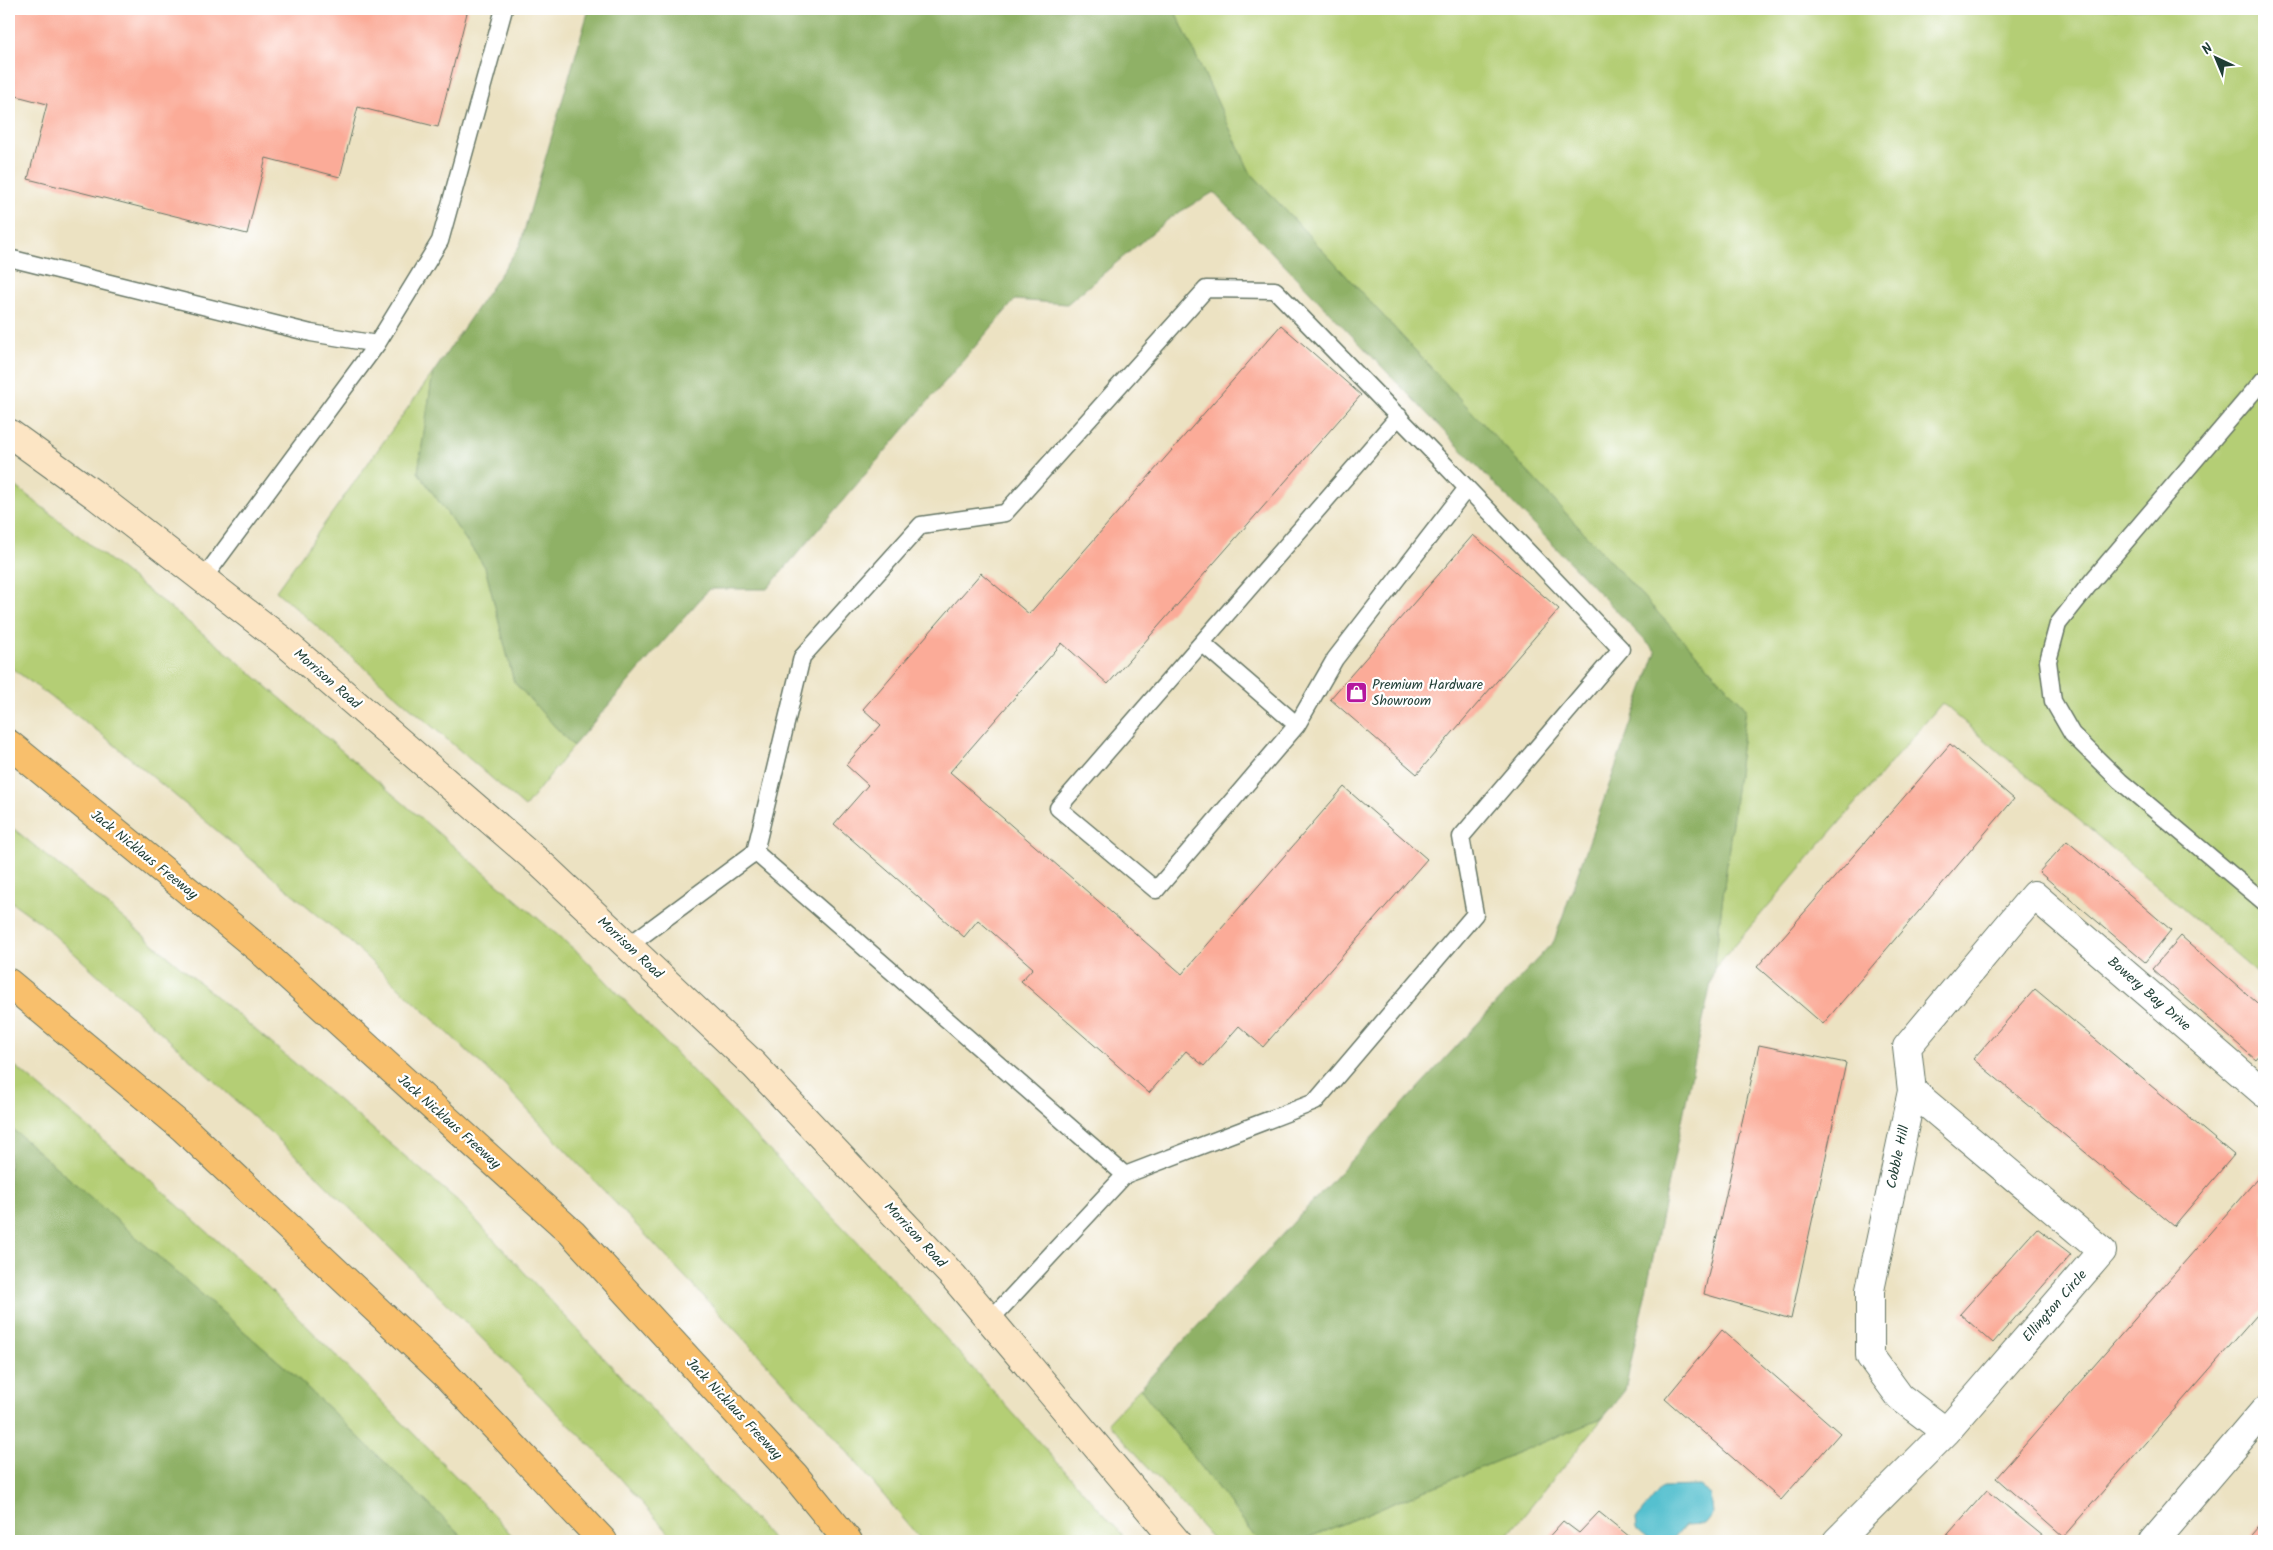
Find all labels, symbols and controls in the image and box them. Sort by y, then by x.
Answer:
north arrow [2190,32,2240,82]
text: N [2197,38,2219,60]
street label: Morrison Road [288,643,366,715]
place label: Premium Hardware Showroom [1372,674,1484,712]
shop icon: Premium Hardware Showroom [1344,681,1368,705]
street label: Jack Nicklaus Freeway [86,805,203,906]
street label: Morrison Road [592,911,669,985]
street label: Bowery Bay Drive [2102,951,2196,1037]
street label: Jack Nicklaus Freeway [392,1069,506,1175]
street label: Cobble Hill [1881,1123,1916,1191]
street label: Morrison Road [878,1197,952,1274]
street label: Ellington Circle [2017,1264,2093,1347]
street label: Jack Nicklaus Freeway [681,1353,788,1465]

